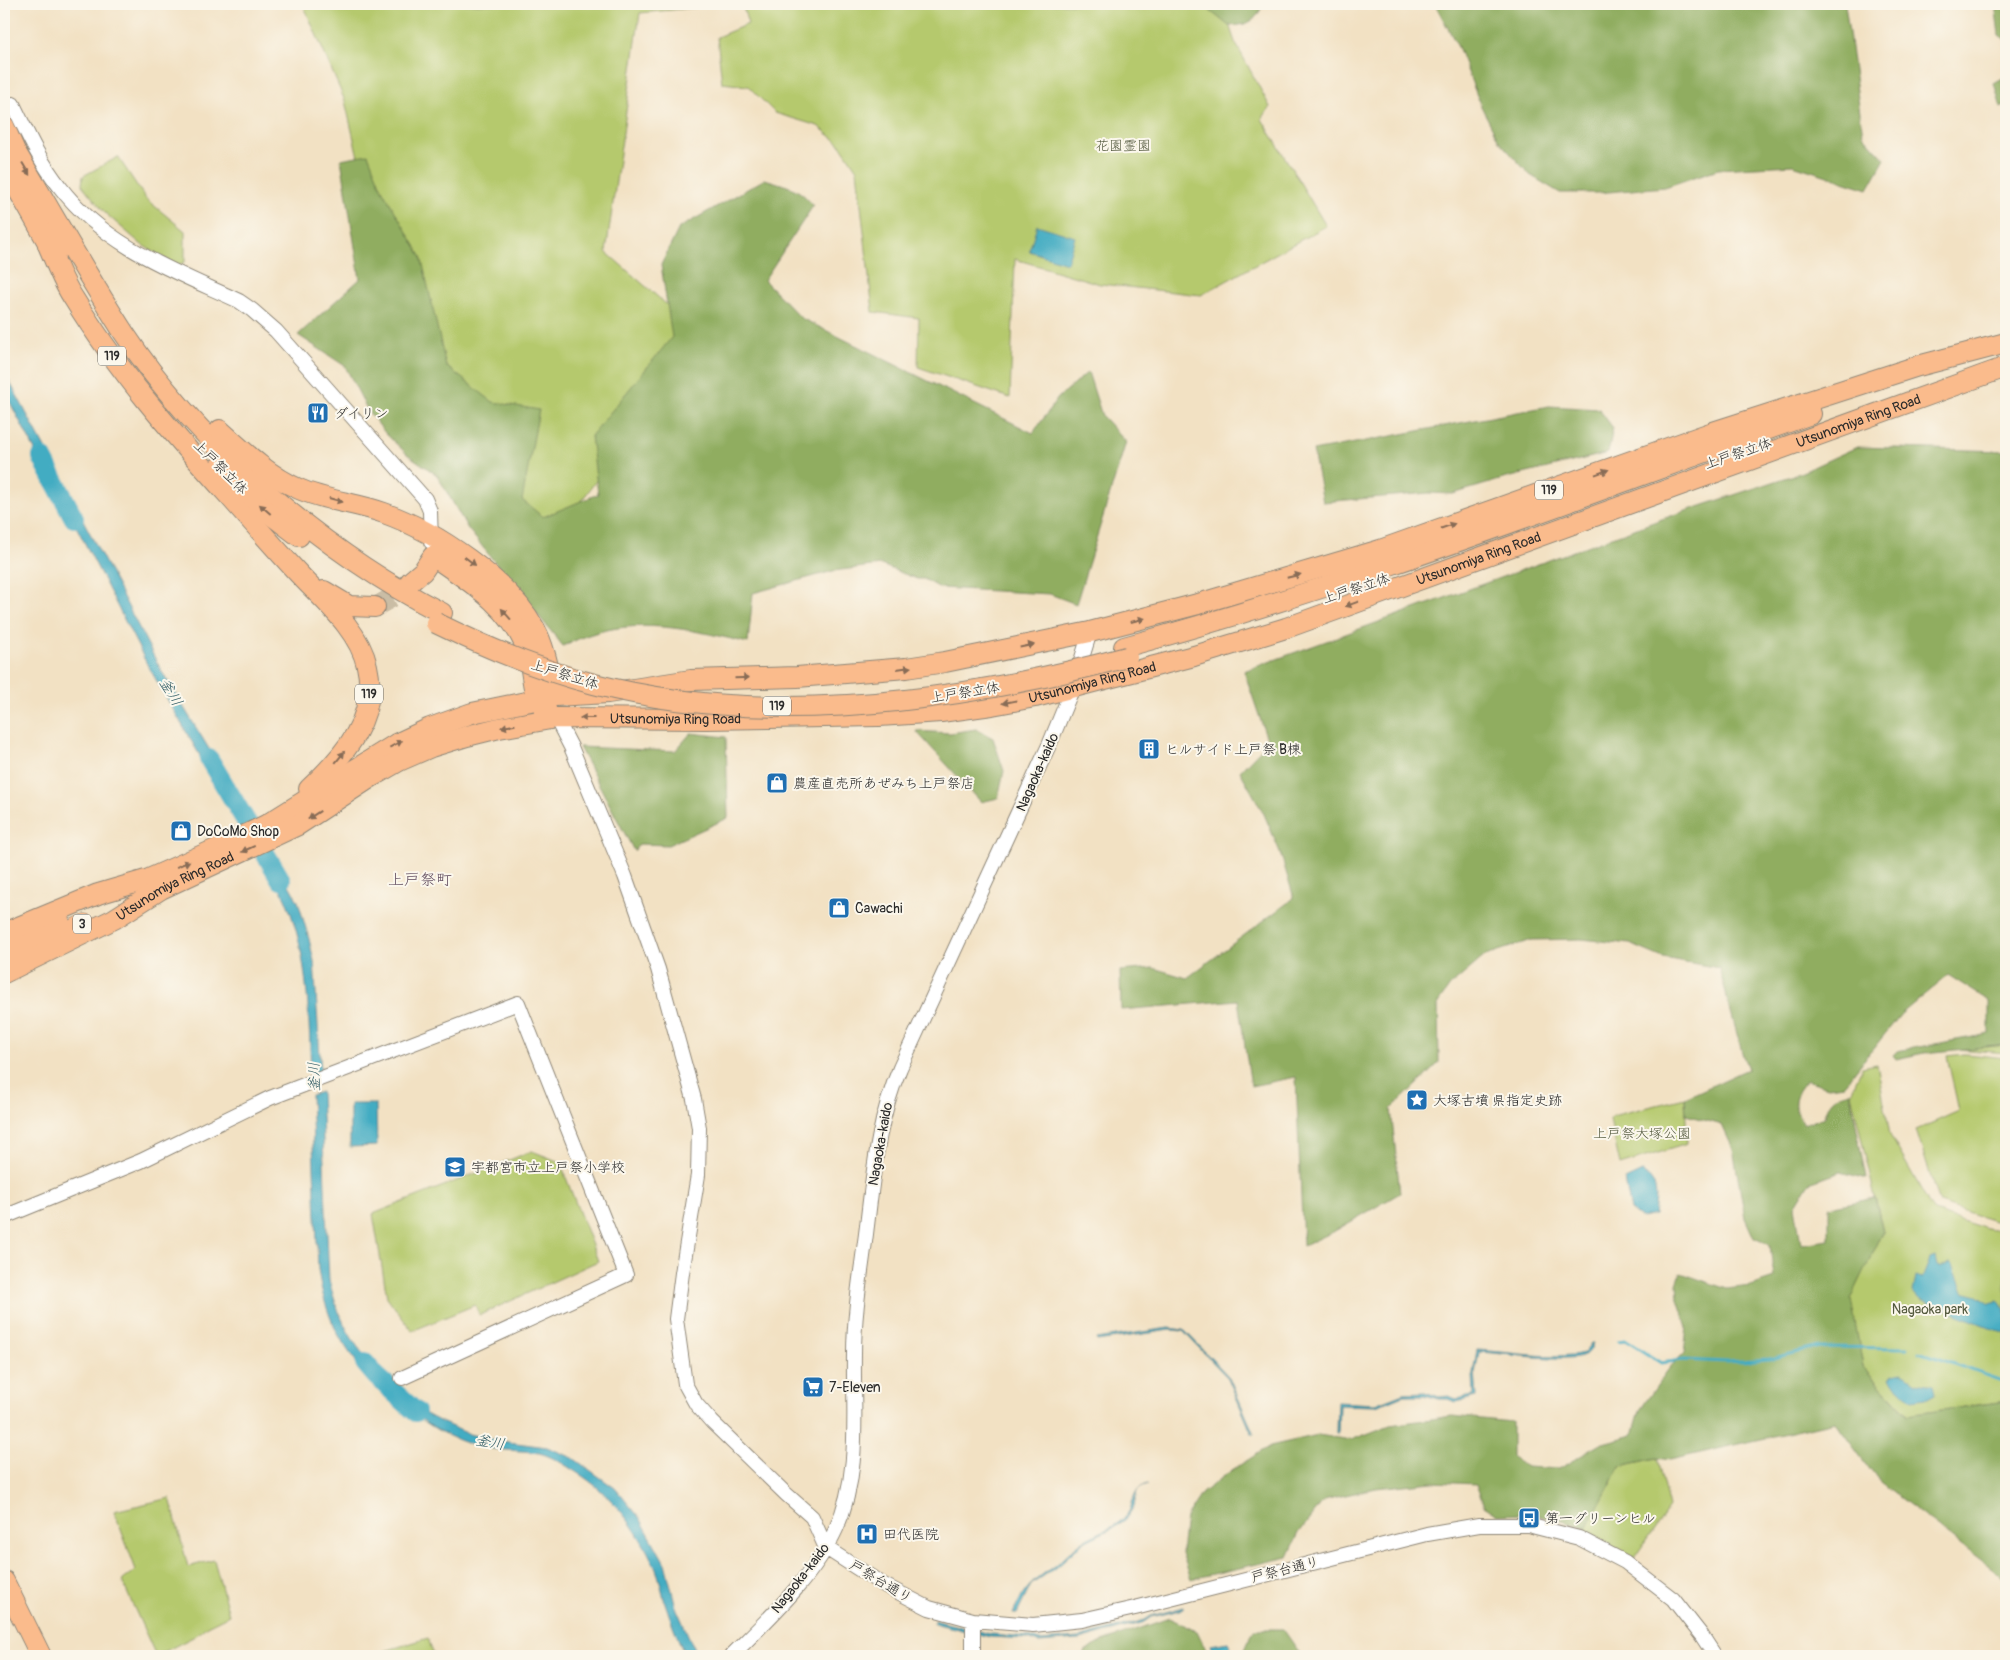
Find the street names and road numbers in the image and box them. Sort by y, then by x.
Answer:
road number: 119 [98,346,126,366]
street label: Utsunomiya Ring Road [1794,391,1923,451]
street label: 上戸祭立体 [1702,434,1774,473]
street label: 上戸祭立体 [190,437,251,498]
road number: 119 [1535,480,1563,500]
street label: Utsunomiya Ring Road [1414,528,1543,589]
street label: 上戸祭立体 [1320,570,1392,607]
street label: 上戸祭立体 [529,656,601,693]
street label: Utsunomiya Ring Road [1027,658,1158,707]
street label: 上戸祭立体 [929,679,1001,706]
road number: 119 [355,684,383,704]
road number: 119 [763,696,791,716]
street label: Utsunomiya Ring Road [610,710,741,728]
street label: Nagaoka-kaido [1013,730,1063,814]
street label: Utsunomiya Ring Road [113,848,237,925]
road number: 3 [73,914,91,934]
street label: Nagaoka-kaido [865,1101,896,1187]
street label: Nagaoka-kaido [768,1539,833,1617]
street label: 戸祭台通り [1249,1553,1321,1586]
street label: 戸祭台通り [846,1556,915,1607]

